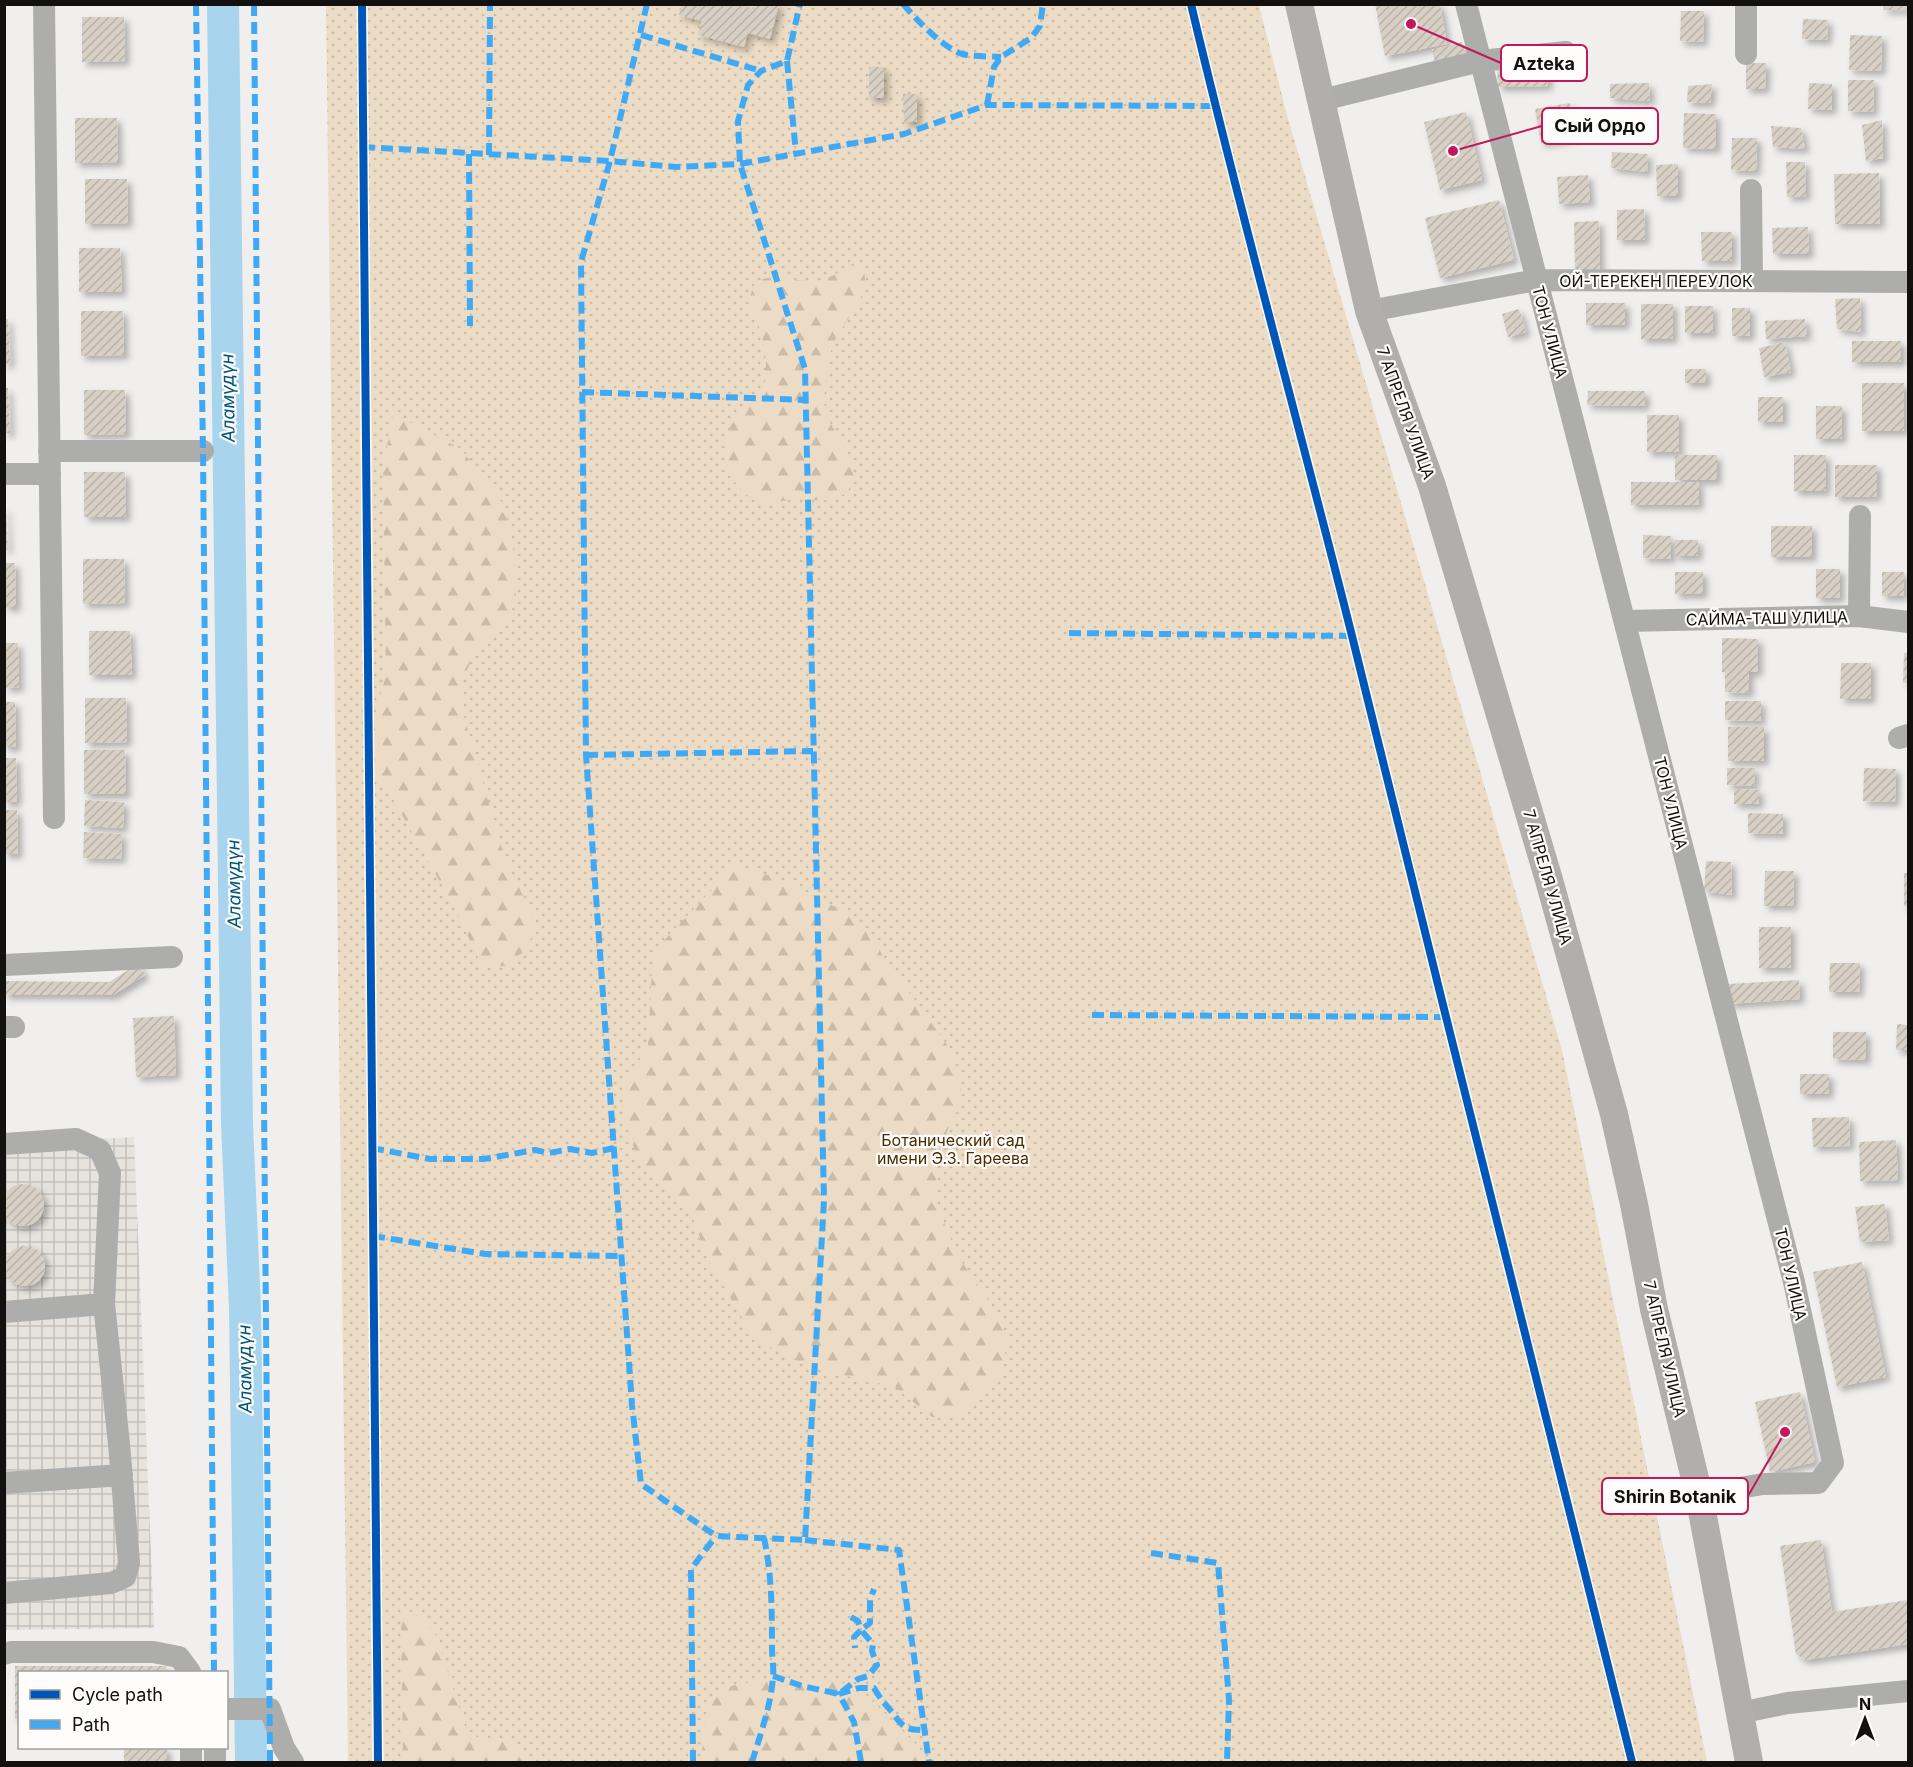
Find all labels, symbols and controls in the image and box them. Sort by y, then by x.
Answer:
callout: Azteka [1501,45,1587,81]
text: Azteka [1513,53,1575,74]
callout: Сый Ордо [1542,108,1658,144]
text: Сый Ордо [1554,115,1646,136]
street label: ОЙ-ТЕРЕКЕН ПЕРЕУЛОК [1559,271,1753,291]
street label: ТОН УЛИЦА [1528,283,1572,381]
street label: 7 АПРЕЛЯ УЛИЦА [1373,344,1439,482]
water label: Аламүдүн [216,353,239,444]
street label: САЙМА-ТАШ УЛИЦА [1686,607,1848,629]
street label: ТОН УЛИЦА [1650,754,1692,852]
street label: 7 АПРЕЛЯ УЛИЦА [1519,807,1577,947]
water label: Аламүдүн [222,839,245,930]
park label: Ботанический сад имени Э.З. Гареева [877,1130,1029,1168]
street label: ТОН УЛИЦА [1771,1225,1811,1323]
street label: 7 АПРЕЛЯ УЛИЦА [1640,1279,1690,1419]
water label: Аламүдүн [233,1324,256,1415]
callout: Shirin Botanik [1602,1478,1748,1514]
text: Shirin Botanik [1614,1486,1737,1507]
legend [18,1671,228,1749]
text: Cycle path [72,1684,163,1705]
north arrow [1835,1689,1895,1749]
text: N [1859,1694,1871,1714]
text: Path [72,1714,110,1735]

